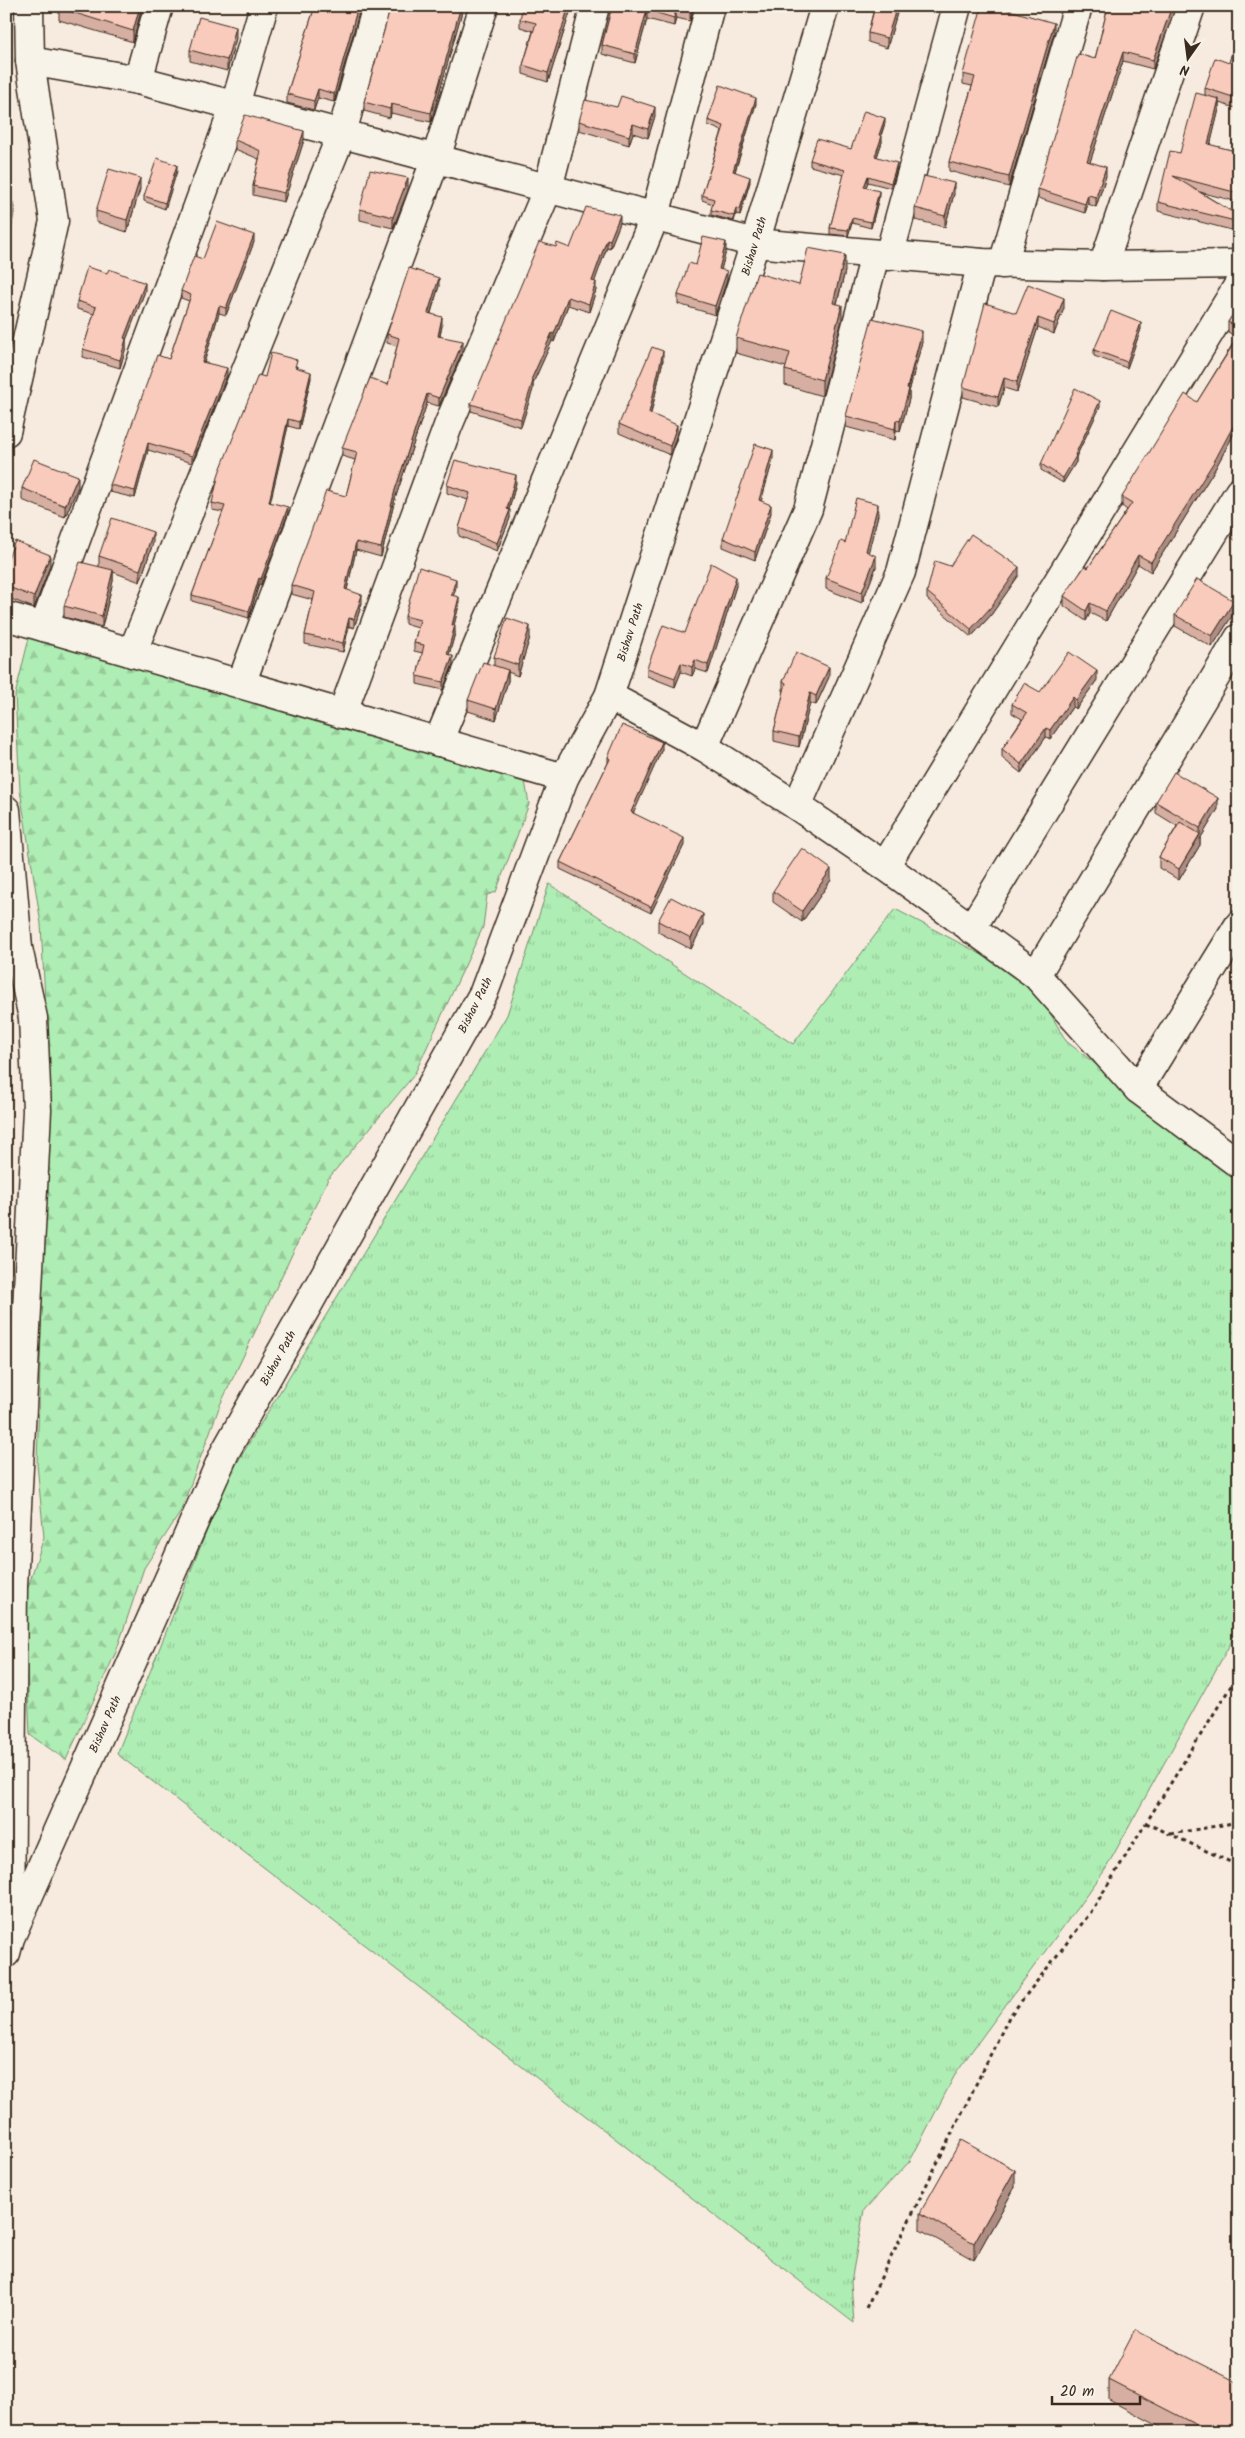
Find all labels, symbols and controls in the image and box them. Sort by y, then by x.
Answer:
north arrow [1162,32,1212,82]
text: N [1178,58,1192,81]
street label: Bishav Path [737,214,772,278]
street label: Bishav Path [612,600,649,664]
street label: Bishav Path [453,974,498,1037]
street label: Bishav Path [255,1327,301,1389]
street label: Bishav Path [84,1693,126,1756]
scale bar [1052,2373,1140,2405]
text: 20 m [1060,2380,1094,2404]

